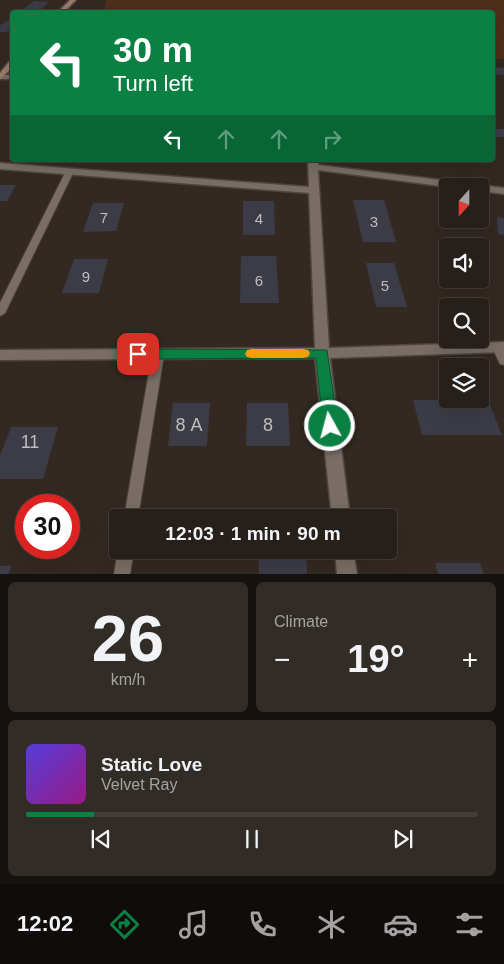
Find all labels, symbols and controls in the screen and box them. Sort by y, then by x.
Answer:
icon: left [30,30,95,95]
text: 30 m [113,30,193,69]
text: Turn left [113,71,193,96]
icon: left [159,125,187,153]
icon: ahead [212,125,240,153]
icon: ahead [265,125,293,153]
icon: right [318,125,346,153]
north arrow [439,178,489,228]
map controls [439,178,489,408]
house number: 7 [100,209,108,226]
house number: 4 [255,210,263,227]
house number: 3 [370,213,378,230]
button: sound [439,238,489,288]
house number: 9 [82,268,90,285]
house number: 6 [255,272,263,289]
house number: 5 [381,277,389,294]
button: search [439,298,489,348]
pin [117,333,159,375]
icon: arrive [124,340,152,368]
button: layers [439,358,489,408]
position arrow [303,399,355,451]
house number: 8 А [175,415,203,435]
house number: 8 [263,415,273,435]
house number: 11 [21,432,39,452]
speed limit sign: 30 [15,494,80,559]
text: 12:03 · 1 min · 90 m [165,523,341,544]
text: 26 [92,602,164,675]
text: Climate [274,613,328,630]
text: 19° [347,638,405,680]
text: − [274,644,290,675]
text: + [462,644,478,675]
text: km/h [111,671,145,688]
text: Static Love [101,754,202,775]
text: Velvet Ray [101,776,177,793]
icon: previous [87,825,115,853]
icon: pause [238,825,266,853]
icon: next [389,825,417,853]
icon: directions [107,907,142,942]
icon: music [176,907,211,942]
icon: phone [245,907,280,942]
icon: climate [314,907,349,942]
icon: car [383,907,418,942]
icon: filters [452,907,487,942]
text: 12:02 [17,911,73,936]

